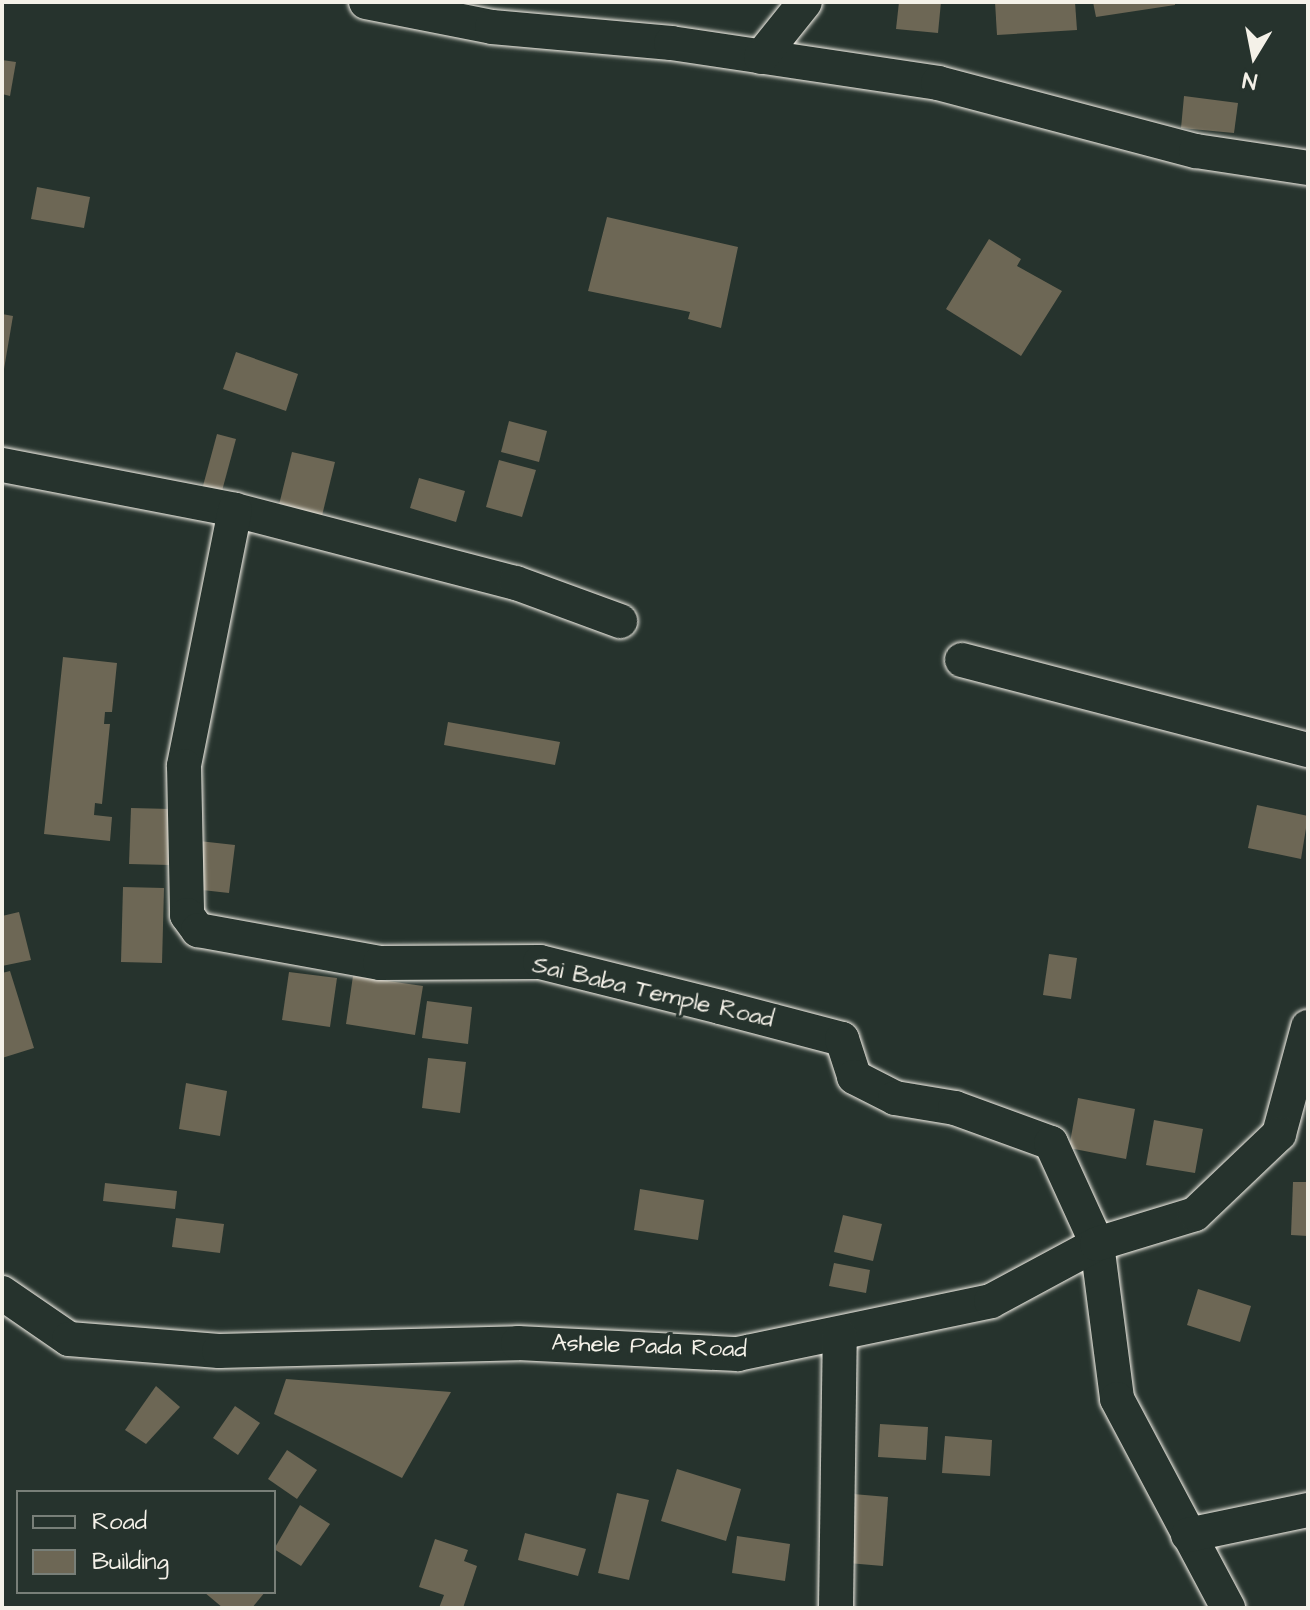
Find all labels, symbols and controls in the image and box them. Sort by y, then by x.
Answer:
north arrow [1214,16,1294,96]
text: N [1240,64,1259,97]
street label: Sai Baba Temple Road [529,951,777,1035]
street label: Ashele Pada Road [551,1329,747,1365]
legend [16,1490,276,1594]
text: Road [92,1505,147,1539]
text: Building [92,1545,169,1579]

